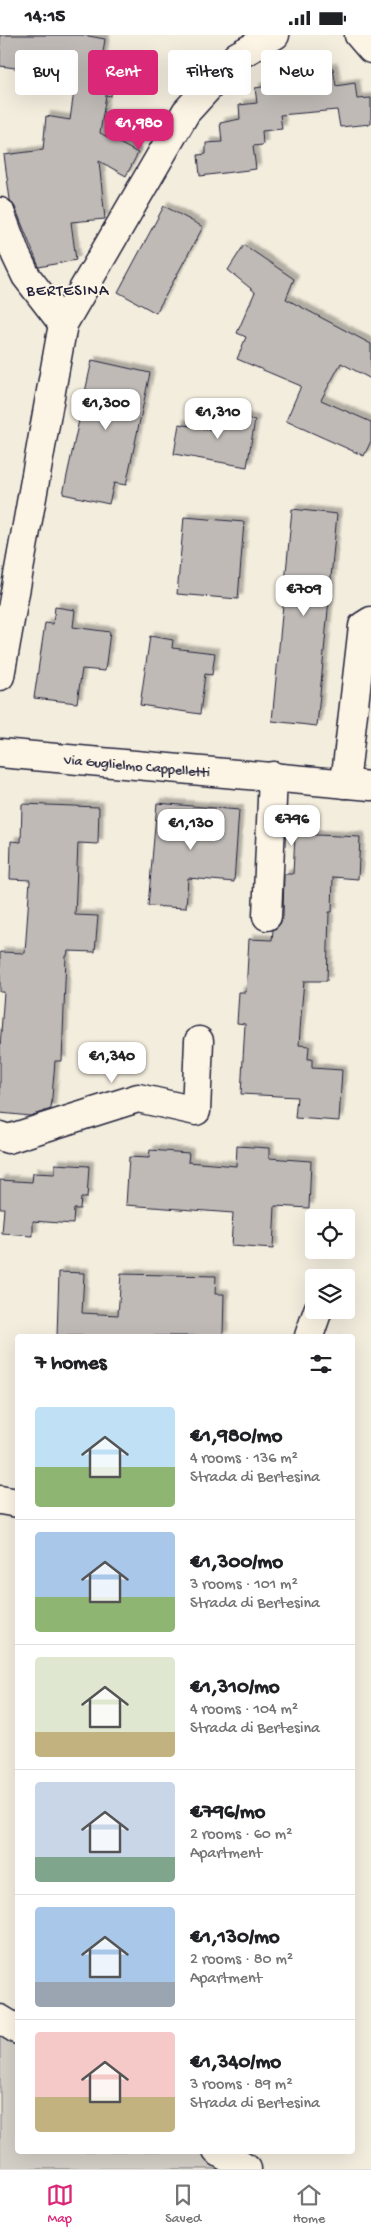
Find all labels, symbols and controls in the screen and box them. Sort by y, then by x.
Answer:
text: 14:15 [25,6,65,29]
chip: Buy [15,50,78,95]
chip: Rent [88,50,158,95]
chip: Filters [168,50,251,95]
chip: New [261,50,332,95]
pin: €1,980 [98,109,180,151]
text: €1,980 [116,115,162,134]
district label: BERTESINA [26,283,110,302]
pin: €1,300 [65,389,147,431]
text: €1,300 [82,395,130,414]
pin: €1,310 [177,397,259,440]
text: €1,310 [196,404,240,423]
pin: €709 [274,575,334,617]
text: €709 [287,581,321,600]
street label: Via Guglielmo Cappelletti [62,753,210,782]
pin: €796 [262,805,322,847]
pin: €1,130 [150,809,232,851]
text: €796 [275,811,309,830]
text: €1,130 [169,815,213,834]
pin: €1,340 [71,1041,153,1084]
text: €1,340 [89,1048,135,1067]
map controls [305,1209,355,1319]
button: locate [305,1209,355,1259]
button: layers [305,1269,355,1319]
icon: filters [307,1350,335,1378]
text: 7 homes [35,1352,107,1377]
text: €1,980/mo [190,1425,282,1450]
icon: home [75,1427,135,1487]
text: 4 rooms · 136 m² [190,1450,298,1469]
text: Strada di Bertesina [190,1469,320,1488]
text: €1,300/mo [190,1551,283,1576]
icon: home [75,1552,135,1612]
text: 3 rooms · 101 m² [190,1576,298,1595]
text: Strada di Bertesina [190,1595,320,1614]
text: €1,310/mo [190,1676,280,1701]
icon: home [75,1677,135,1737]
text: 4 rooms · 104 m² [190,1701,298,1720]
text: Strada di Bertesina [190,1720,320,1739]
text: €796/mo [190,1801,265,1826]
icon: home [75,1802,135,1862]
text: 2 rooms · 60 m² [190,1826,292,1845]
text: Apartment [190,1845,262,1864]
text: €1,130/mo [190,1926,280,1951]
icon: home [75,1927,135,1987]
text: 2 rooms · 80 m² [190,1951,293,1970]
text: Apartment [190,1970,262,1989]
text: €1,340/mo [190,2051,281,2076]
icon: home [75,2052,135,2112]
text: 3 rooms · 89 m² [190,2076,292,2095]
text: Strada di Bertesina [190,2095,320,2114]
tab: Map [46,2181,74,2228]
tab: Saved [165,2181,201,2228]
tab: Home [293,2181,325,2228]

